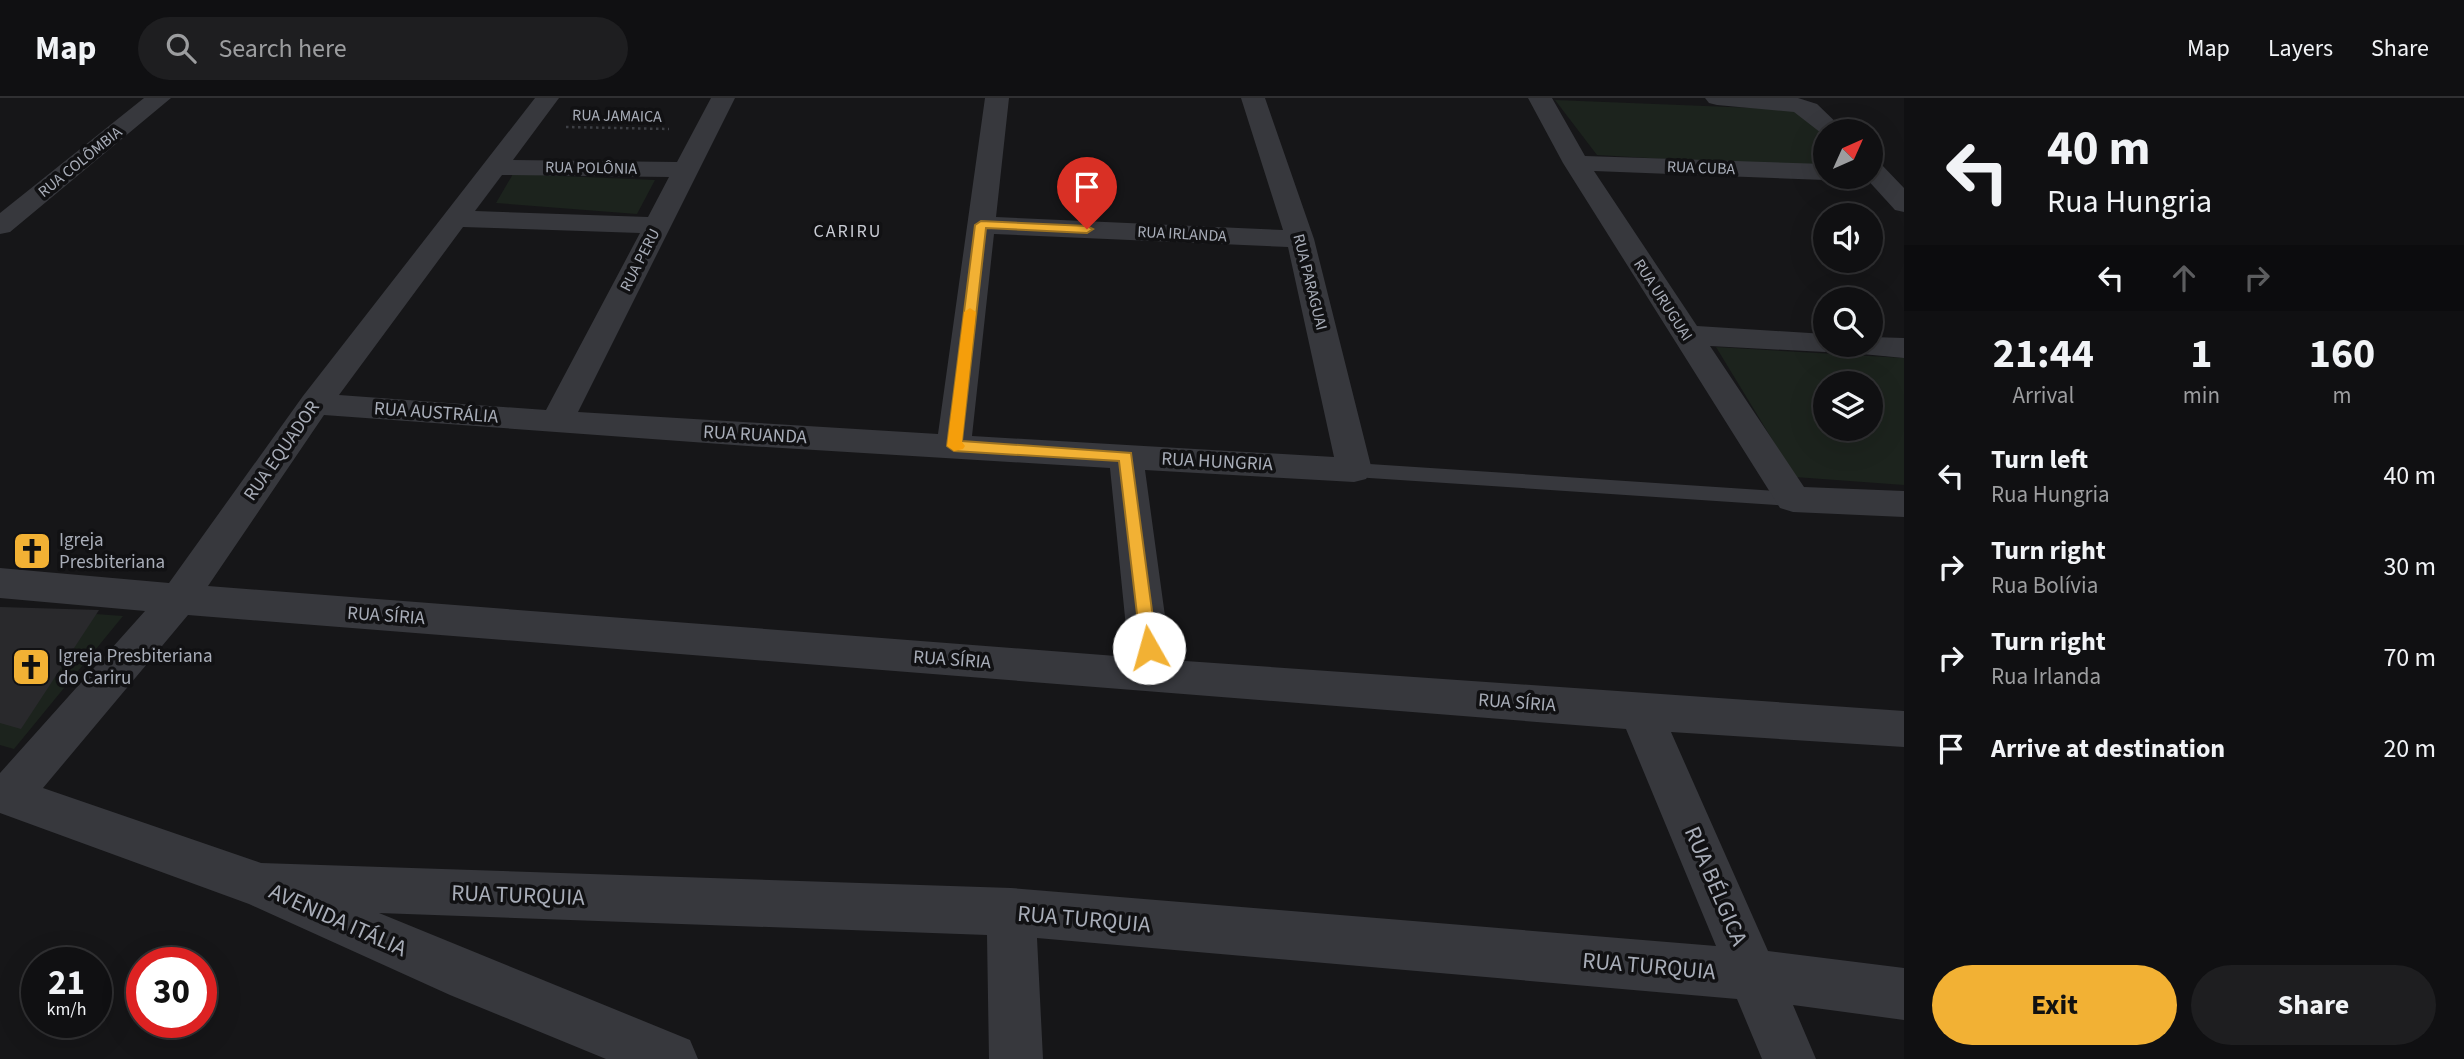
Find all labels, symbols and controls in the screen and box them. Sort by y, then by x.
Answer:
search box [138,17,628,80]
text: Map [35,25,96,72]
icon: search [162,29,200,67]
text: Search here [218,30,347,67]
text: Map [2187,31,2230,66]
text: Layers [2268,31,2333,66]
text: Share [2371,31,2429,66]
street label: RUA JAMAICA [572,104,662,128]
text: 40 m [2047,114,2151,184]
north arrow [1813,119,1883,189]
map controls [1813,119,1883,441]
street label: RUA COLÔMBIA [33,121,127,203]
icon: left [1932,126,2023,217]
street label: RUA POLÔNIA [545,156,637,180]
street label: RUA CUBA [1666,156,1736,180]
pin [1057,157,1117,229]
icon: arrive [1068,168,1106,206]
text: Rua Hungria [2047,179,2212,225]
button: sound [1813,203,1883,273]
district label: CARIRU [814,219,882,244]
street label: RUA IRLANDA [1137,221,1228,247]
street label: RUA PERU [615,225,665,295]
street label: RUA PARAGUAI [1287,232,1333,332]
street label: RUA URUGUAI [1628,255,1698,345]
icon: left [2092,259,2130,297]
icon: ahead [2165,259,2203,297]
icon: right [2238,259,2276,297]
button: search [1813,287,1883,357]
text: 21:44 [1993,324,2094,384]
text: 1 [2190,324,2212,384]
text: 160 [2309,324,2375,384]
button: layers [1813,371,1883,441]
text: Arrival [2012,379,2074,412]
text: min [2183,379,2220,412]
text: m [2332,379,2352,412]
street label: RUA EQUADOR [237,395,327,507]
street label: RUA AUSTRÁLIA [373,395,500,431]
street label: RUA RUANDA [702,419,808,451]
text: Turn left [1991,441,2088,478]
street label: RUA HUNGRIA [1161,446,1274,478]
icon: left [1932,457,1970,495]
text: 40 m [2383,457,2436,494]
text: Rua Hungria [1991,478,2110,511]
place label: Igreja Presbiteriana [59,527,165,576]
church icon: Igreja Presbiteriana [11,530,53,572]
text: Turn right [1991,532,2106,569]
icon: right [1932,548,1970,586]
text: 30 m [2383,548,2436,585]
text: Rua Bolívia [1991,569,2098,602]
street label: RUA SÍRIA [346,600,427,632]
position arrow [1112,611,1186,685]
text: Turn right [1991,623,2106,660]
icon: right [1932,639,1970,677]
text: 70 m [2383,639,2436,676]
place label: Igreja Presbiteriana do Cariru [58,643,213,692]
street label: RUA SÍRIA [912,644,993,676]
church icon: Igreja Presbiteriana do Cariru [10,646,52,688]
text: Rua Irlanda [1991,660,2101,693]
street label: RUA SÍRIA [1477,687,1558,719]
icon: arrive [1932,730,1970,768]
text: Arrive at destination [1991,730,2225,767]
text: 20 m [2383,730,2436,767]
street label: RUA BÉLGICA [1676,821,1756,951]
street label: AVENIDA ITÁLIA [264,875,413,965]
street label: RUA TURQUIA [451,876,586,914]
street label: RUA TURQUIA [1016,897,1152,941]
street label: RUA TURQUIA [1581,944,1717,988]
speed limit sign: 30 [126,947,217,1038]
text: 21 [48,958,85,1008]
button: Exit [1932,965,2177,1045]
button: Share [2191,965,2436,1045]
text: km/h [47,997,86,1022]

